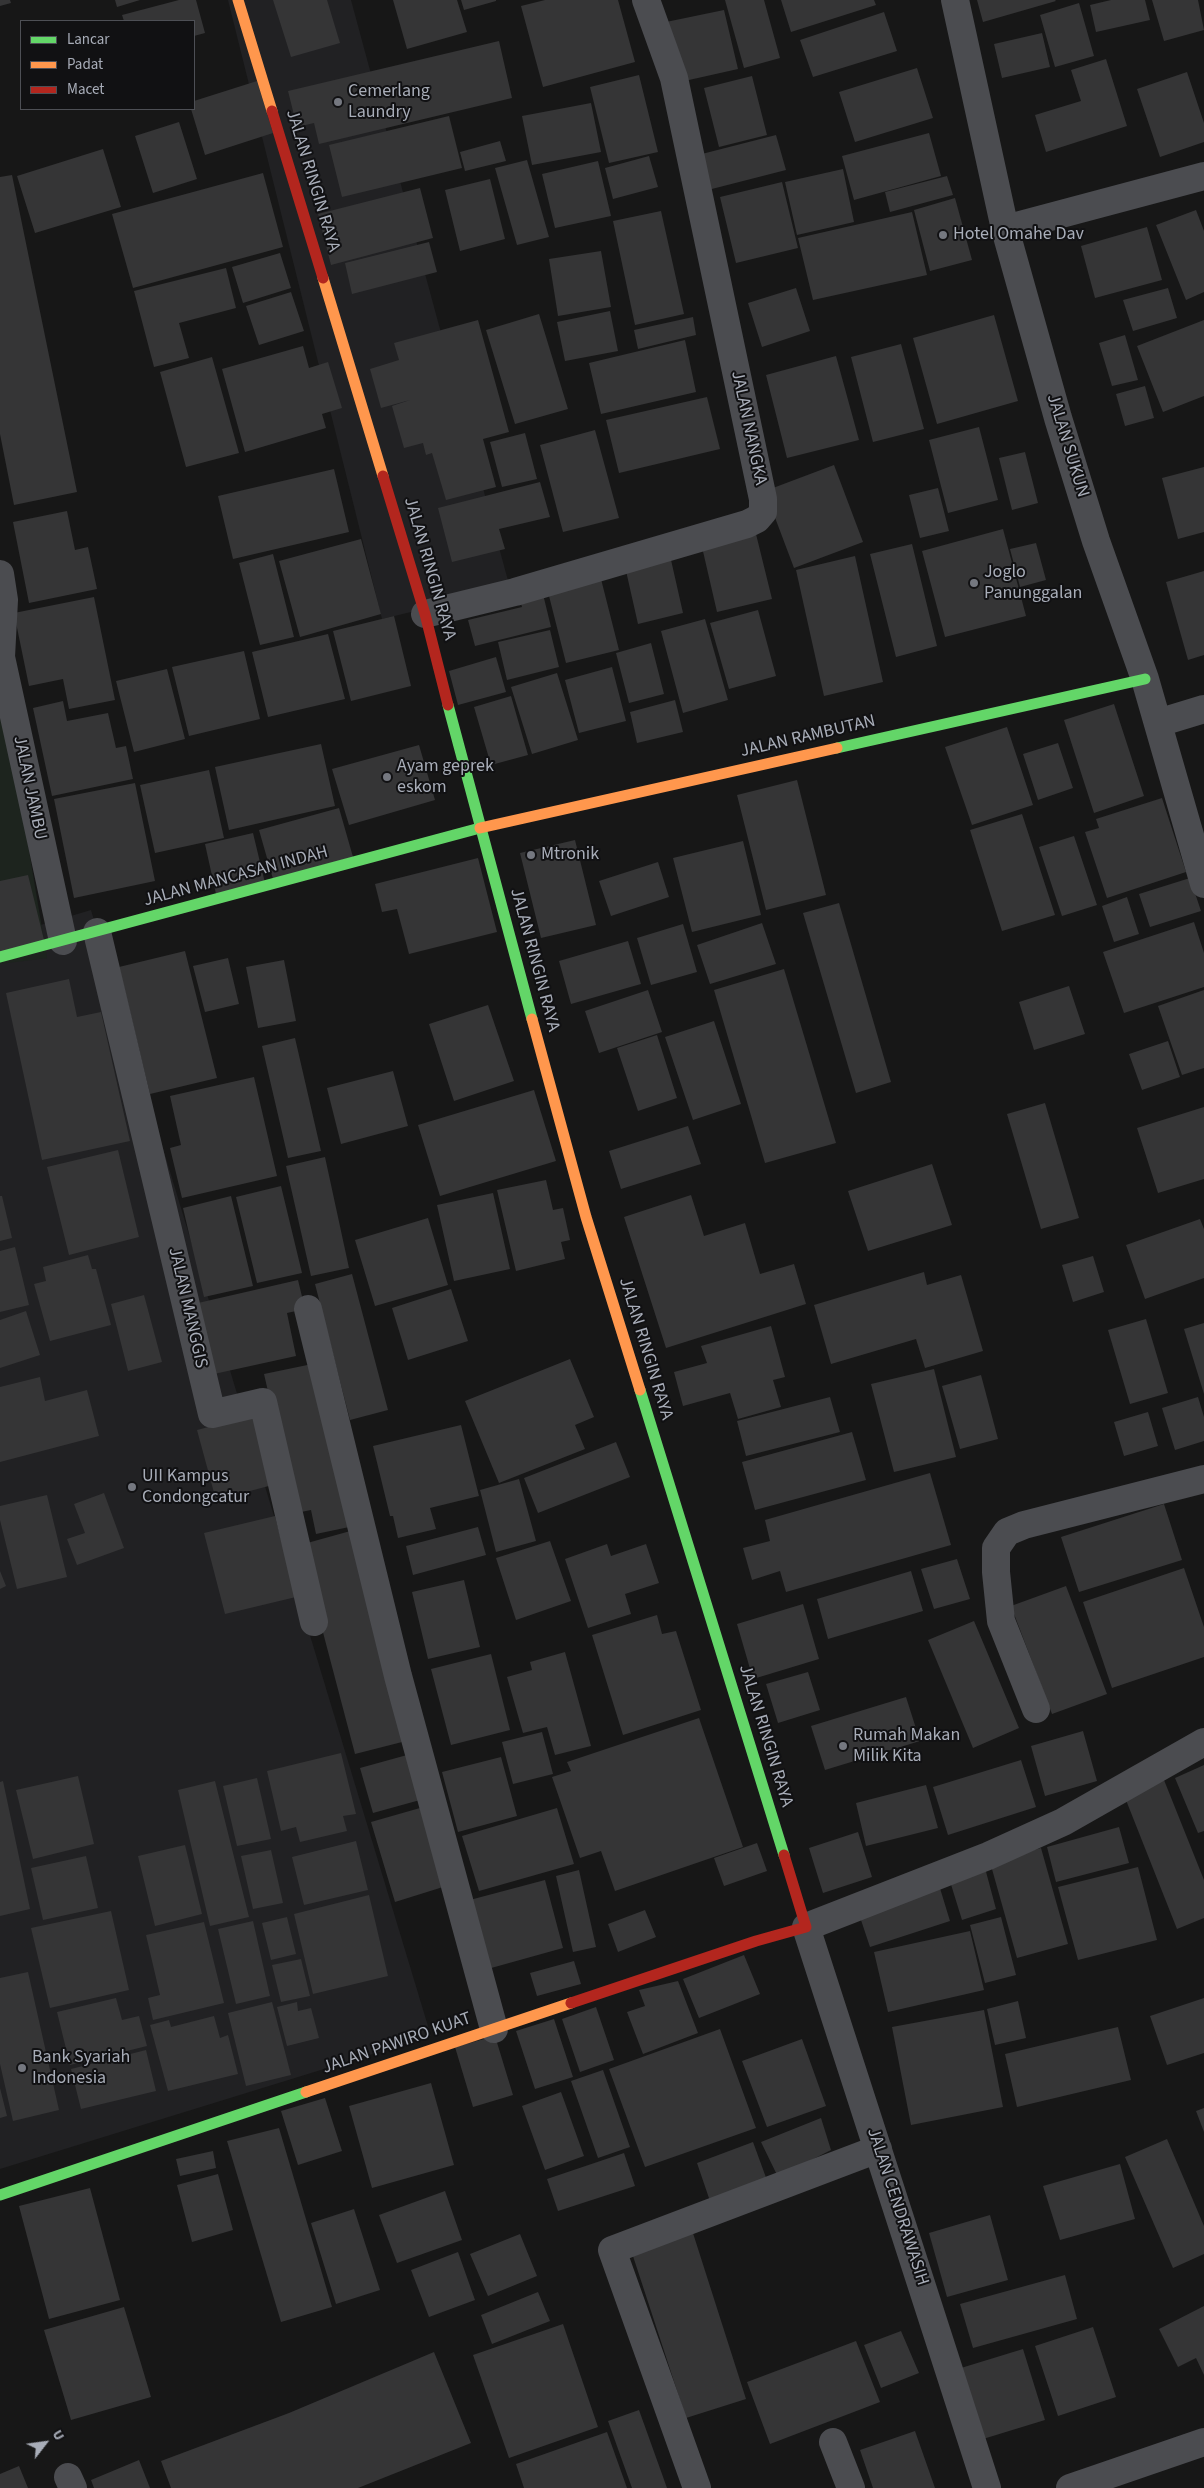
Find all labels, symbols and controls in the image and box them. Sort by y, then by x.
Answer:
legend [20,20,195,110]
text: Lancar [67,29,110,50]
text: Padat [67,54,103,75]
text: Macet [67,79,104,100]
place label: Cemerlang Laundry [348,81,430,124]
marker: Cemerlang Laundry [332,96,344,108]
street label: JALAN RINGIN RAYA [280,107,344,255]
place label: Hotel Omahe Dav [953,224,1084,246]
marker: Hotel Omahe Dav [937,229,949,241]
street label: JALAN NANGKA [725,369,771,487]
street label: JALAN SUKUN [1041,392,1093,500]
street label: JALAN RINGIN RAYA [398,495,460,643]
place label: Joglo Panunggalan [984,562,1082,604]
marker: Joglo Panunggalan [968,577,980,589]
street label: JALAN RAMBUTAN [738,711,878,763]
street label: JALAN JAMBU [7,734,51,842]
place label: Ayam geprek eskom [397,756,494,799]
marker: Ayam geprek eskom [381,771,393,783]
street label: JALAN MANCASAN INDAH [141,842,331,912]
place label: Mtronik [541,844,599,866]
marker: Mtronik [525,849,537,861]
street label: JALAN RINGIN RAYA [504,886,564,1034]
street label: JALAN MANGGIS [163,1246,211,1370]
street label: JALAN RINGIN RAYA [613,1275,677,1423]
place label: UII Kampus Condongcatur [142,1466,249,1508]
marker: UII Kampus Condongcatur [126,1481,138,1493]
street label: JALAN RINGIN RAYA [733,1662,797,1810]
place label: Rumah Makan Milik Kita [853,1725,960,1768]
marker: Rumah Makan Milik Kita [837,1740,849,1752]
street label: JALAN PAWIRO KUAT [320,2008,474,2080]
place label: Bank Syariah Indonesia [32,2047,130,2090]
marker: Bank Syariah Indonesia [16,2062,28,2074]
street label: JALAN CENDRAWASIH [861,2125,933,2289]
north arrow [20,2418,70,2468]
text: U [47,2426,69,2445]

